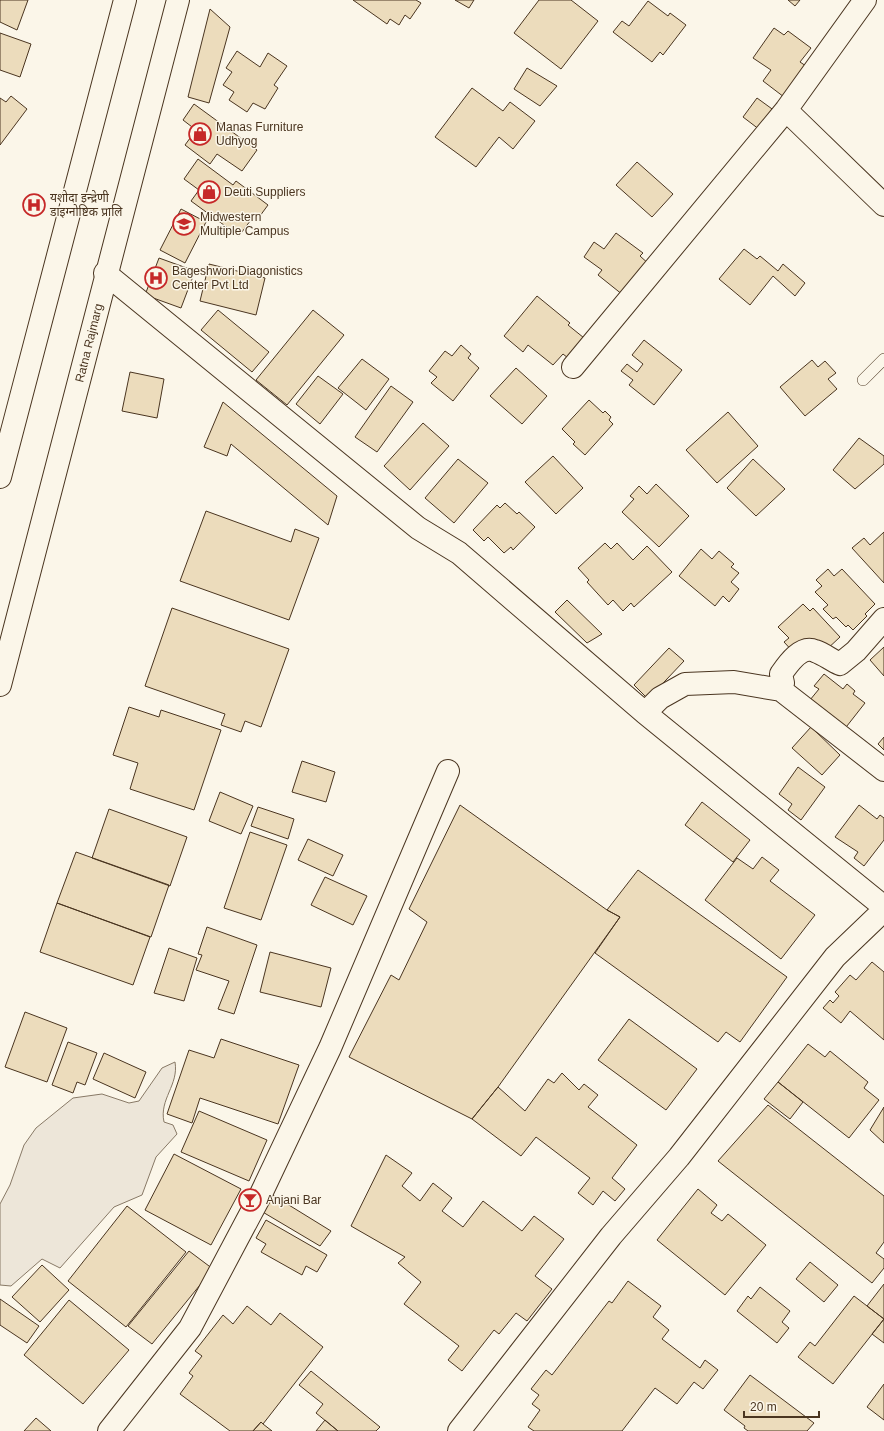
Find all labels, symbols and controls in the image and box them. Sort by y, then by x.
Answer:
place label: Manas Furniture Udhyog [216,120,304,148]
shop icon: Manas Furniture Udhyog [187,121,213,147]
shop icon: Deuti Suppliers [196,179,222,205]
place label: Deuti Suppliers [224,185,305,199]
place label: यशोदा इन्द्रेणी डाइग्नोष्टिक प्रालि [49,190,123,219]
hospital icon: यशोदा इन्द्रेणी डाइग्नोष्टिक प्रालि [21,192,47,218]
place label: Midwestern Multiple Campus [200,210,289,238]
school or university icon: Midwestern Multiple Campus [171,211,197,237]
place label: Bageshwori Diagonistics Center Pvt Ltd [172,264,303,292]
hospital icon: Bageshwori Diagonistics Center Pvt Ltd [143,265,169,291]
street label: Ratna Rajmarg [72,302,106,384]
bar icon: Anjani Bar [237,1187,263,1213]
place label: Anjani Bar [266,1193,321,1207]
scale bar [744,1393,819,1419]
text: 20 m [750,1400,777,1414]

